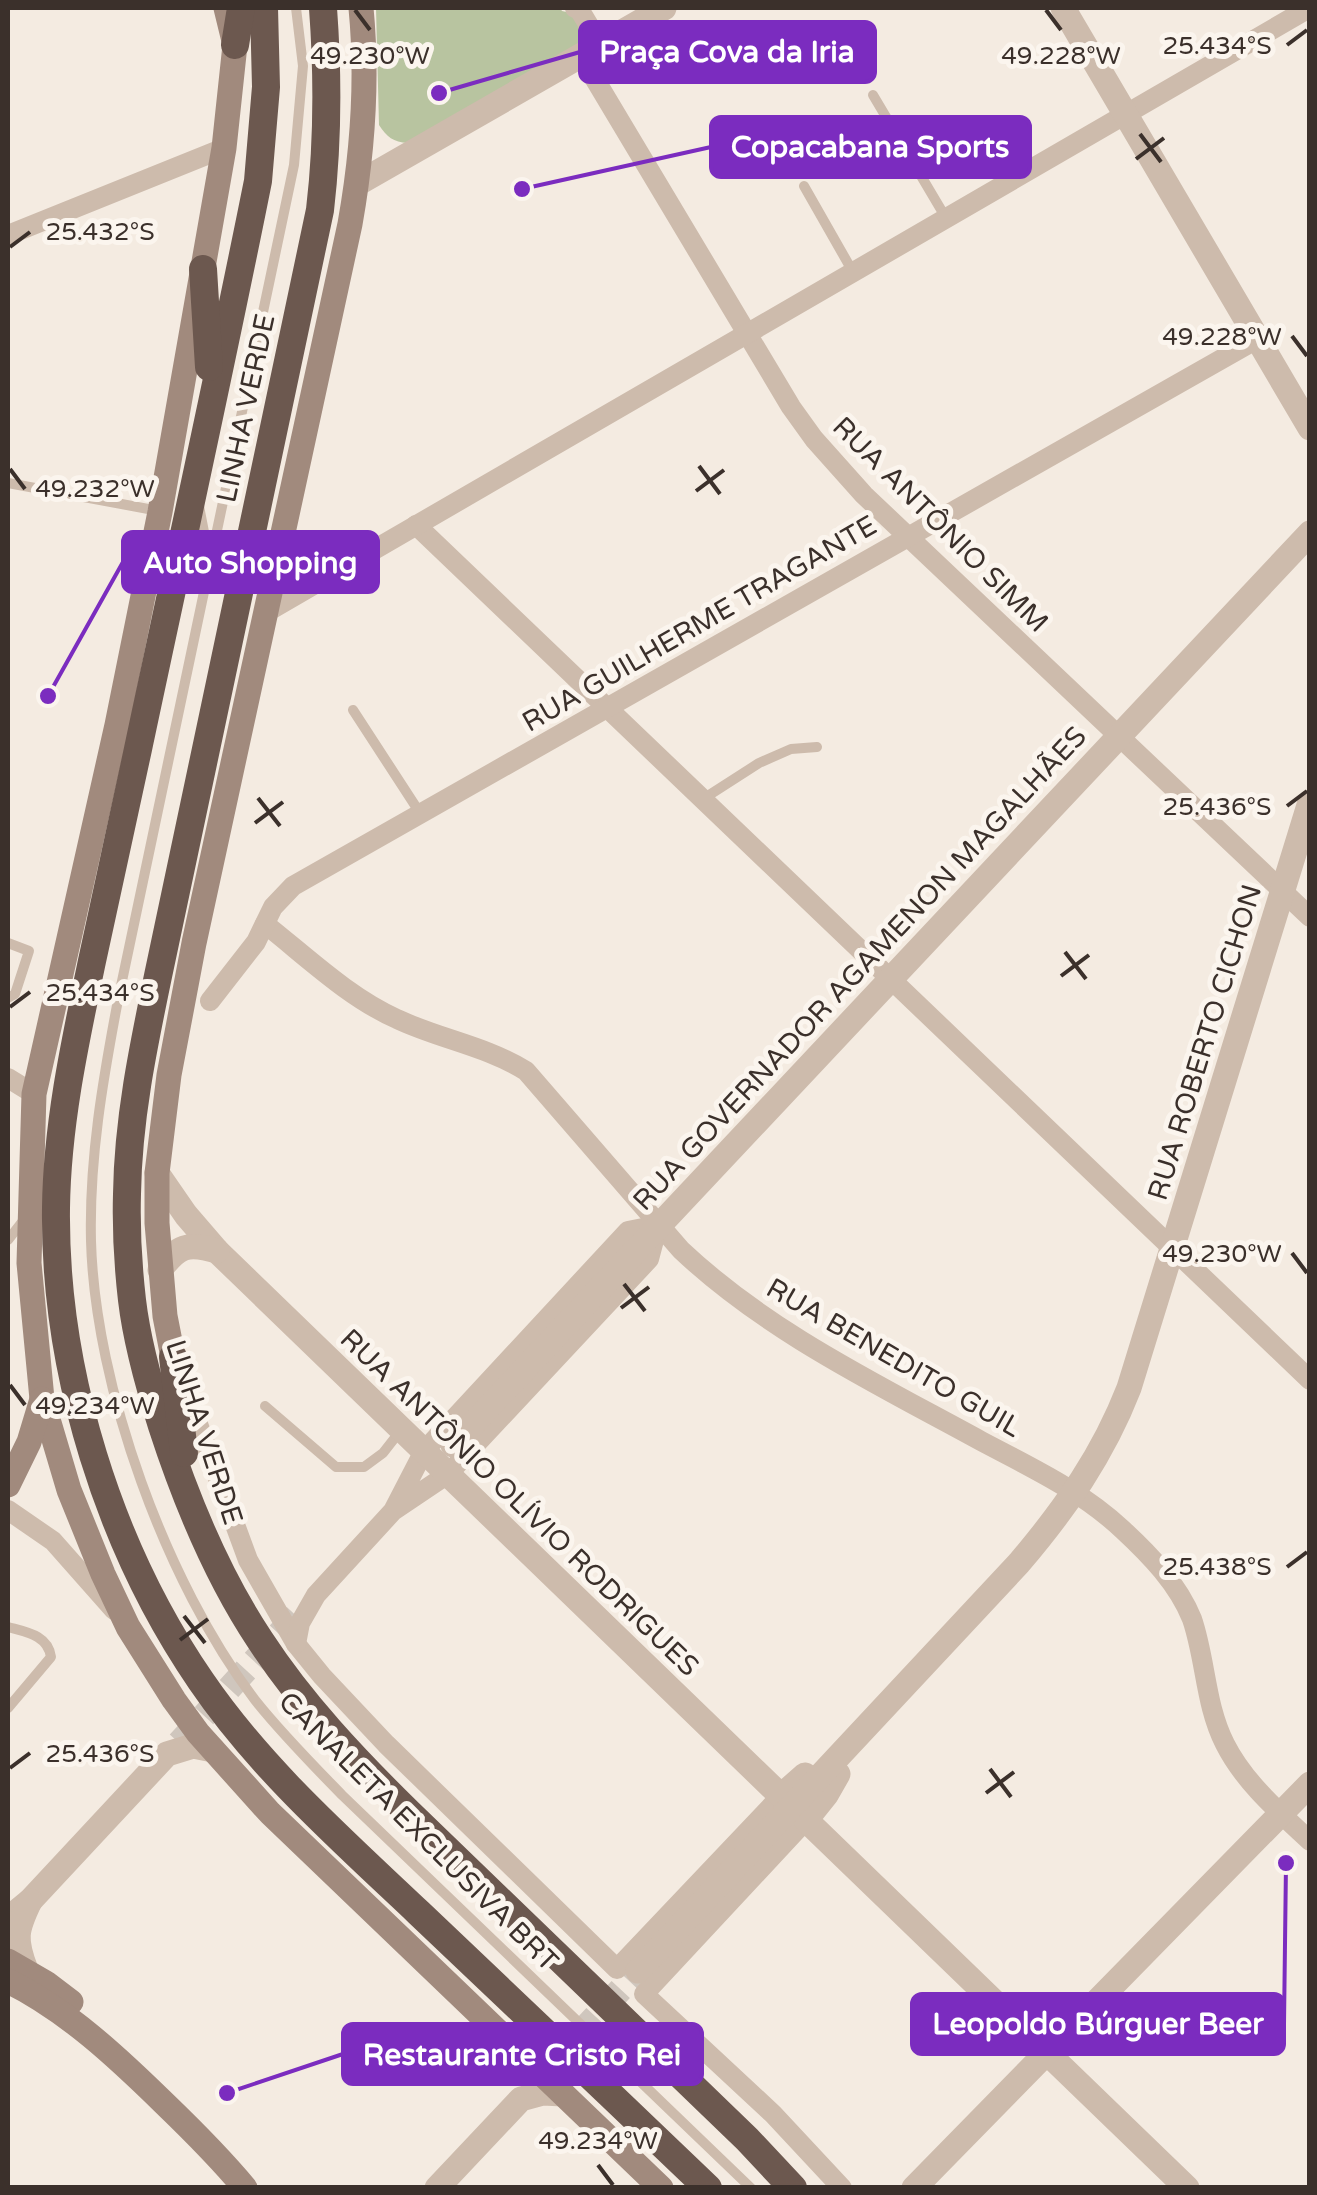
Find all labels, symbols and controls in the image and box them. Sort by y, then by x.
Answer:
callout: Praça Cova da Iria [580,22,875,82]
text: 25.434°S [1162,31,1272,61]
text: Praça Cova da Iria [599,34,855,71]
text: 49.230°W [310,41,430,71]
text: 49.228°W [1001,41,1121,71]
callout: Copacabana Sports [711,117,1030,177]
text: Copacabana Sports [731,129,1009,166]
text: 25.432°S [45,217,155,247]
street label: LINHA VERDE [209,311,283,506]
text: 49.228°W [1162,322,1282,352]
street label: RUA ANTÔNIO SIMM [825,410,1055,640]
text: 49.232°W [35,474,155,504]
street label: RUA GUILHERME TRAGANTE [516,508,883,739]
callout: Auto Shopping [123,532,378,592]
text: Auto Shopping [143,545,357,582]
street label: RUA GOVERNADOR AGAMENON MAGALHÃES [626,720,1094,1218]
text: 25.436°S [1163,792,1271,822]
street label: RUA ROBERTO CICHON [1141,880,1269,1204]
text: 25.434°S [45,978,155,1008]
text: 49.230°W [1162,1239,1282,1269]
street label: RUA BENEDITO GUIL [760,1271,1027,1445]
street label: RUA ANTÔNIO OLÍVIO RODRIGUES [333,1322,706,1683]
street label: LINHA VERDE [158,1336,250,1529]
text: 49.234°W [35,1391,155,1421]
text: 25.438°S [1162,1552,1272,1582]
street label: CANALETA EXCLUSIVA BRT [271,1685,565,1979]
text: 25.436°S [46,1739,154,1769]
callout: Leopoldo Búrguer Beer [912,1994,1284,2054]
text: Leopoldo Búrguer Beer [932,2006,1264,2043]
callout: Restaurante Cristo Rei [343,2024,702,2084]
text: Restaurante Cristo Rei [363,2037,681,2074]
text: 49.234°W [538,2126,658,2156]

